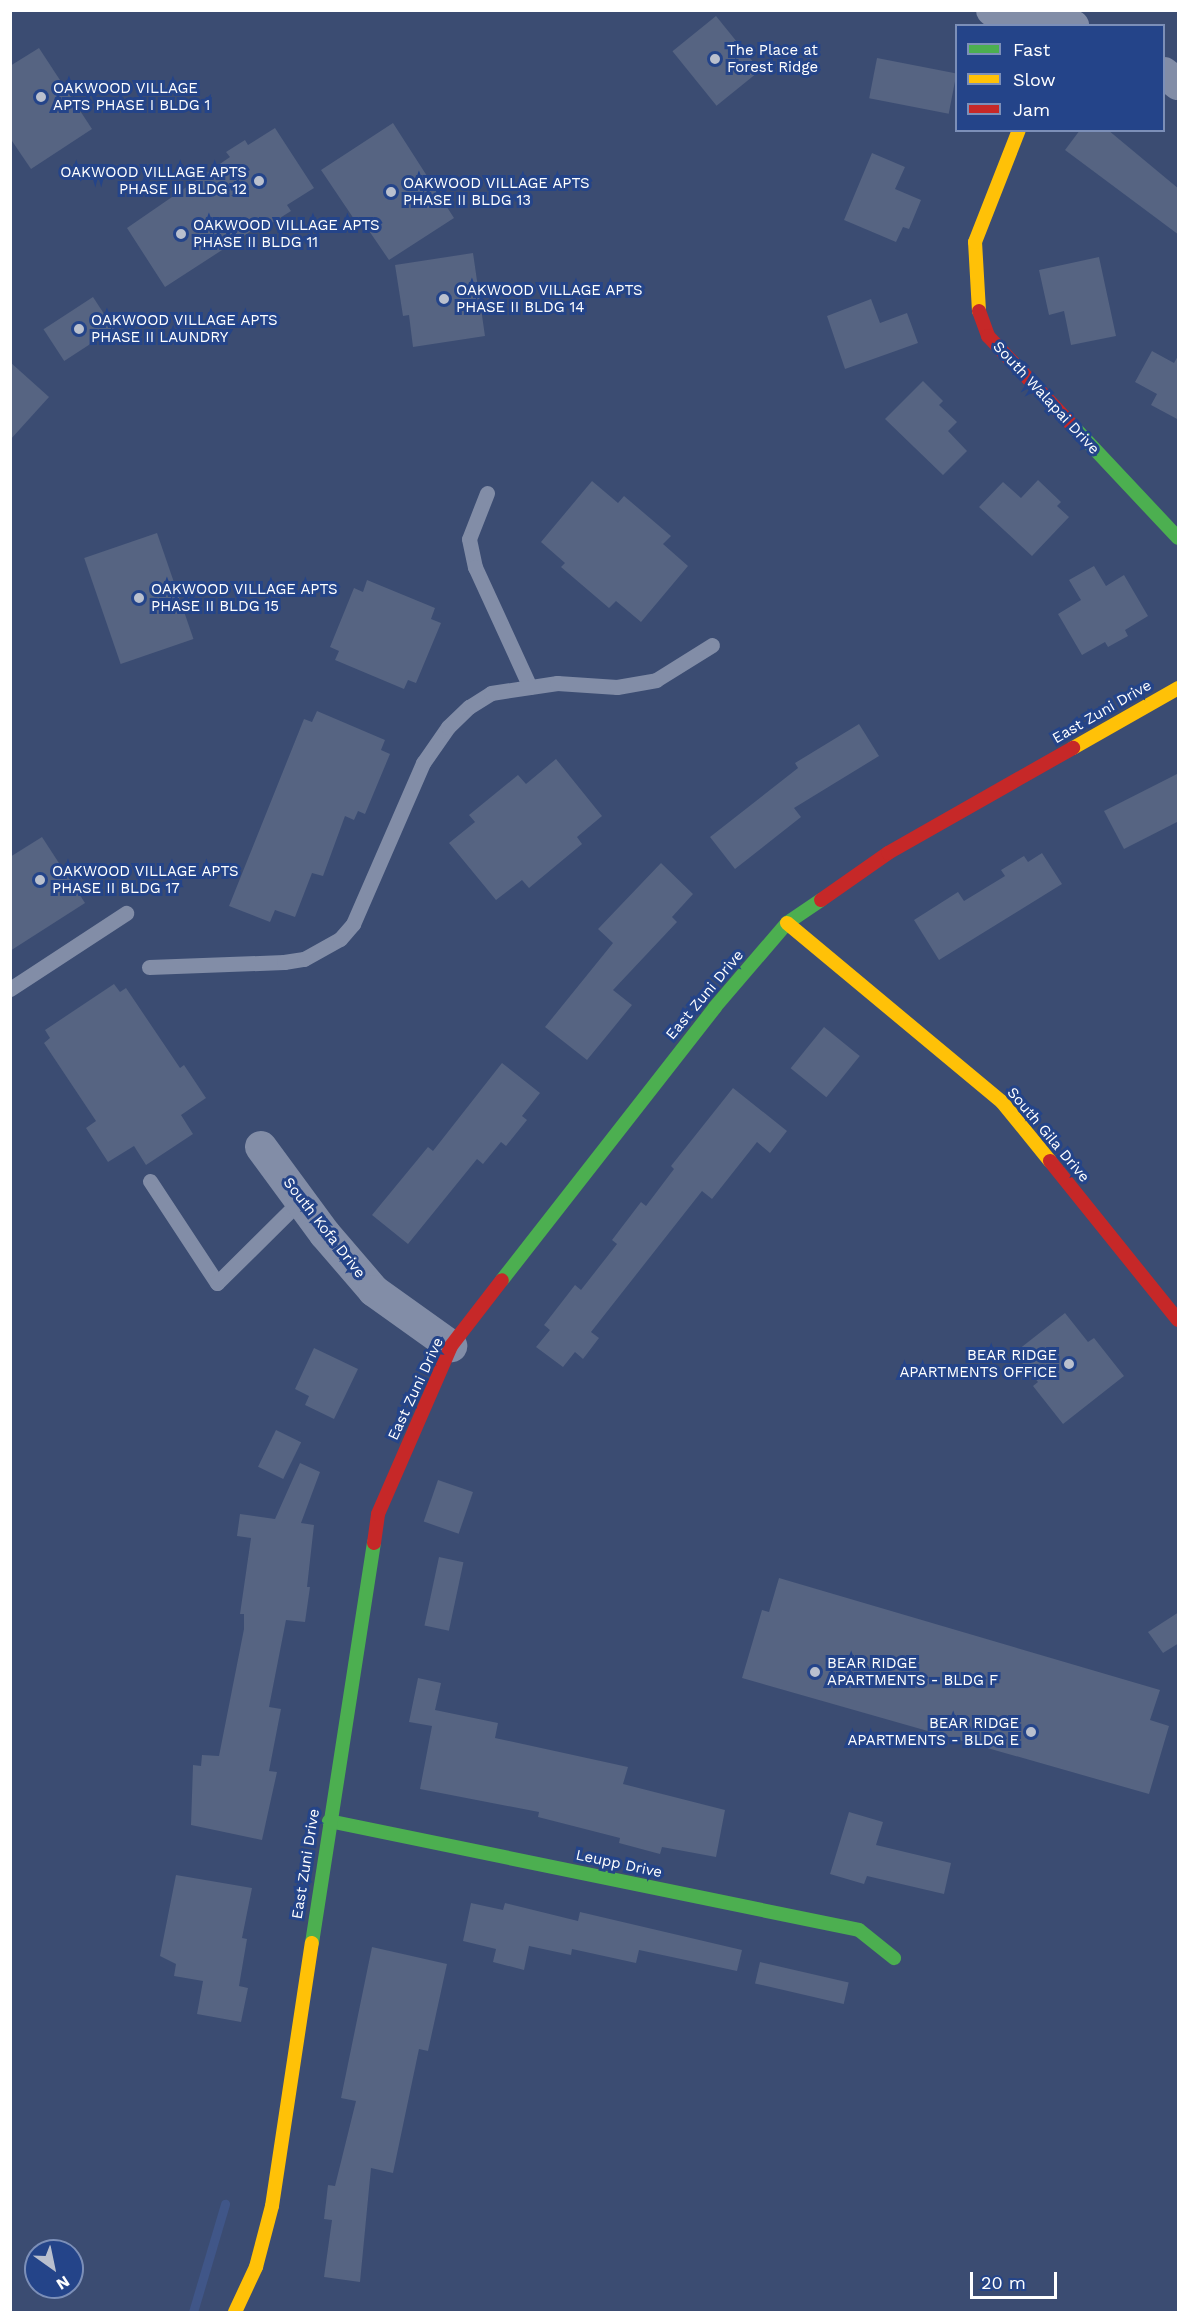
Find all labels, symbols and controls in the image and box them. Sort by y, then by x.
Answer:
legend [955,24,1165,132]
text: Fast [1013,39,1050,60]
place label: The Place at Forest Ridge [727,41,818,76]
marker: The Place at Forest Ridge [708,52,722,66]
text: Slow [1013,69,1056,90]
place label: OAKWOOD VILLAGE APTS PHASE I BLDG 1 [53,79,211,114]
marker: OAKWOOD VILLAGE APTS PHASE I BLDG 1 [34,90,48,104]
text: Jam [1013,99,1050,120]
place label: OAKWOOD VILLAGE APTS PHASE II BLDG 12 [59,163,247,198]
marker: OAKWOOD VILLAGE APTS PHASE II BLDG 12 [252,174,266,188]
place label: OAKWOOD VILLAGE APTS PHASE II BLDG 13 [403,174,591,209]
marker: OAKWOOD VILLAGE APTS PHASE II BLDG 13 [384,185,398,199]
place label: OAKWOOD VILLAGE APTS PHASE II BLDG 11 [193,216,381,251]
marker: OAKWOOD VILLAGE APTS PHASE II BLDG 11 [174,227,188,241]
place label: OAKWOOD VILLAGE APTS PHASE II BLDG 14 [456,281,644,316]
marker: OAKWOOD VILLAGE APTS PHASE II BLDG 14 [437,292,451,306]
place label: OAKWOOD VILLAGE APTS PHASE II LAUNDRY [91,311,279,346]
marker: OAKWOOD VILLAGE APTS PHASE II LAUNDRY [72,322,86,336]
street label: South Walapai Drive [989,338,1103,458]
place label: OAKWOOD VILLAGE APTS PHASE II BLDG 15 [151,580,339,615]
marker: OAKWOOD VILLAGE APTS PHASE II BLDG 15 [132,591,146,605]
street label: East Zuni Drive [1049,676,1155,748]
place label: OAKWOOD VILLAGE APTS PHASE II BLDG 17 [52,862,240,897]
marker: OAKWOOD VILLAGE APTS PHASE II BLDG 17 [33,873,47,887]
street label: East Zuni Drive [662,947,748,1043]
street label: South Gila Drive [1003,1084,1093,1186]
street label: South Kofa Drive [279,1174,369,1282]
street label: East Zuni Drive [384,1335,448,1443]
place label: BEAR RIDGE APARTMENTS OFFICE [899,1346,1057,1381]
marker: BEAR RIDGE APARTMENTS OFFICE [1062,1357,1076,1371]
place label: BEAR RIDGE APARTMENTS - BLDG F [827,1654,998,1689]
marker: BEAR RIDGE APARTMENTS - BLDG F [808,1665,822,1679]
place label: BEAR RIDGE APARTMENTS - BLDG E [847,1714,1019,1749]
marker: BEAR RIDGE APARTMENTS - BLDG E [1024,1725,1038,1739]
street label: East Zuni Drive [288,1808,324,1920]
street label: Leupp Drive [574,1846,664,1882]
north arrow [24,2239,84,2299]
scale bar [973,2260,1060,2298]
text: N [53,2272,73,2294]
text: 20 m [981,2272,1026,2293]

